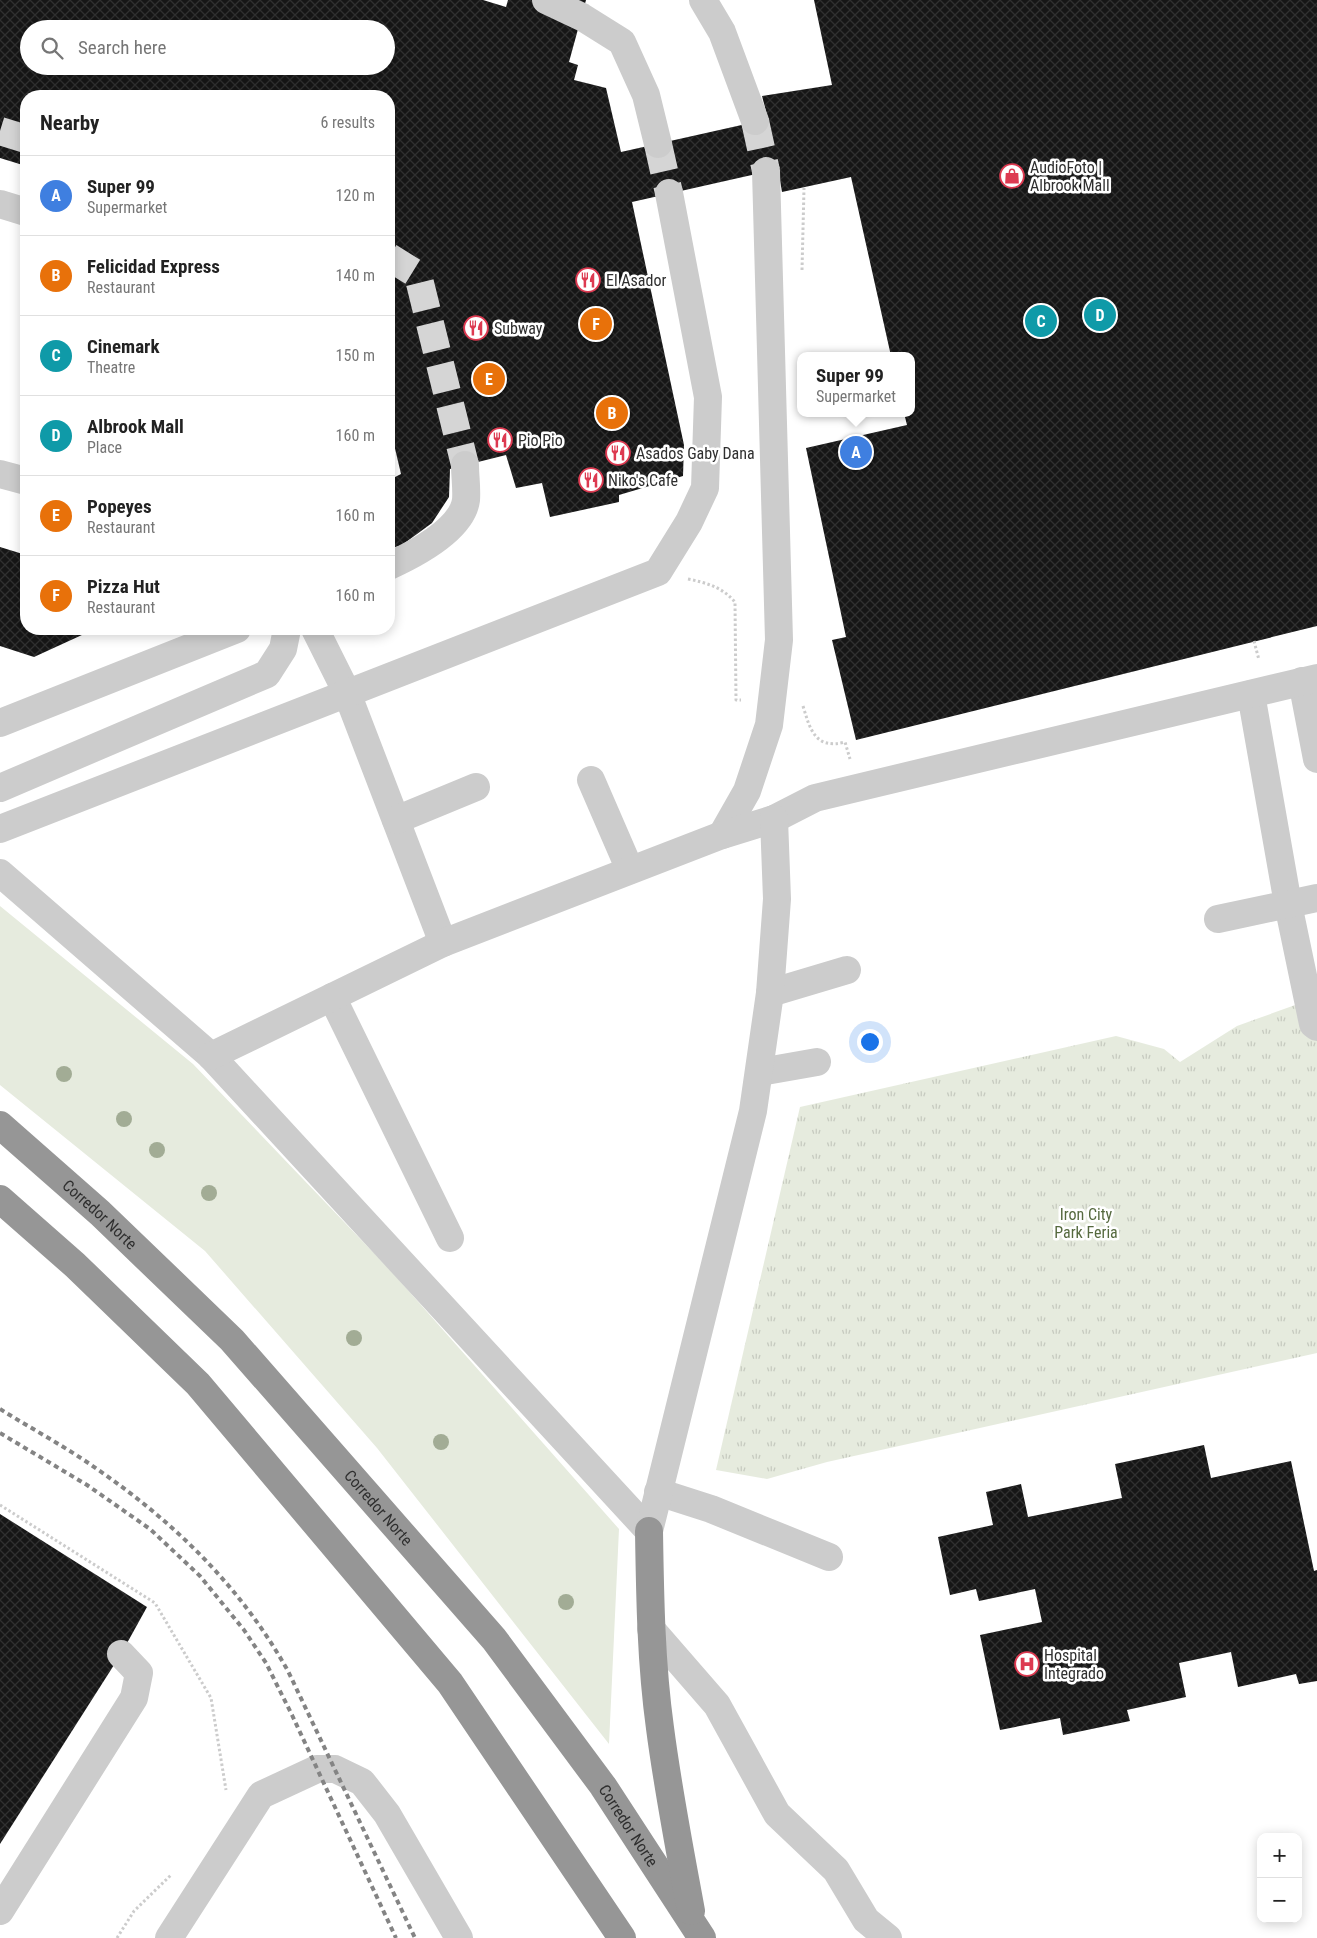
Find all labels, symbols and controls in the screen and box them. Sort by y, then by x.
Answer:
search box [20,20,395,75]
icon: search [38,34,66,62]
text: Search here [78,36,166,59]
text: Nearby [40,111,99,135]
text: 6 results [320,113,375,132]
place label: AudioFoto | Albrook Mall [1030,158,1110,195]
shop icon: AudioFoto | Albrook Mall [999,163,1025,189]
text: Super 99 [87,175,155,198]
text: A [51,186,61,205]
text: 120 m [336,186,375,205]
text: Supermarket [87,198,167,217]
text: Felicidad Express [87,255,220,278]
text: B [52,266,60,285]
text: 140 m [336,266,375,285]
restaurant icon: El Asador [575,267,601,293]
place label: El Asador [606,271,666,290]
text: Restaurant [87,278,155,297]
pin: D [1084,296,1116,334]
pin: C [1025,302,1057,340]
pin: F [580,305,612,343]
restaurant icon: Subway [463,315,489,341]
place label: Subway [494,319,543,338]
text: Cinemark [87,335,159,358]
text: C [51,346,61,365]
text: 150 m [336,346,375,365]
popup [797,352,915,417]
text: Theatre [87,358,135,377]
pin: E [473,360,505,398]
text: Super 99 [816,364,884,387]
text: Supermarket [816,387,896,406]
pin: B [596,394,628,432]
text: Albrook Mall [87,415,184,438]
text: D [51,426,61,445]
text: 160 m [336,426,375,445]
restaurant icon: Pio Pio [487,427,513,453]
place label: Pio Pio [518,431,563,450]
pin: A [840,433,872,471]
text: Place [87,438,122,457]
restaurant icon: Asados Gaby Dana [605,440,631,466]
place label: Asados Gaby Dana [636,444,755,463]
restaurant icon: Niko's Cafe [578,467,604,493]
place label: Niko's Cafe [608,471,678,490]
text: Popeyes [87,495,152,518]
text: E [52,506,60,525]
text: 160 m [336,506,375,525]
text: Restaurant [87,518,155,537]
text: Pizza Hut [87,575,160,598]
text: F [52,586,60,605]
text: 160 m [336,586,375,605]
text: Restaurant [87,598,155,617]
your location [857,1029,883,1055]
street label: Corredor Norte [59,1176,141,1253]
park label: Iron City Park Feria [1054,1205,1118,1242]
street label: Corredor Norte [340,1466,417,1549]
place label: Hospital Integrado [1044,1646,1104,1683]
hospital icon: Hospital Integrado [1014,1651,1040,1677]
street label: Corredor Norte [595,1781,662,1870]
map controls [1257,1833,1302,1923]
button: + [1257,1833,1302,1878]
button: − [1257,1878,1302,1923]

